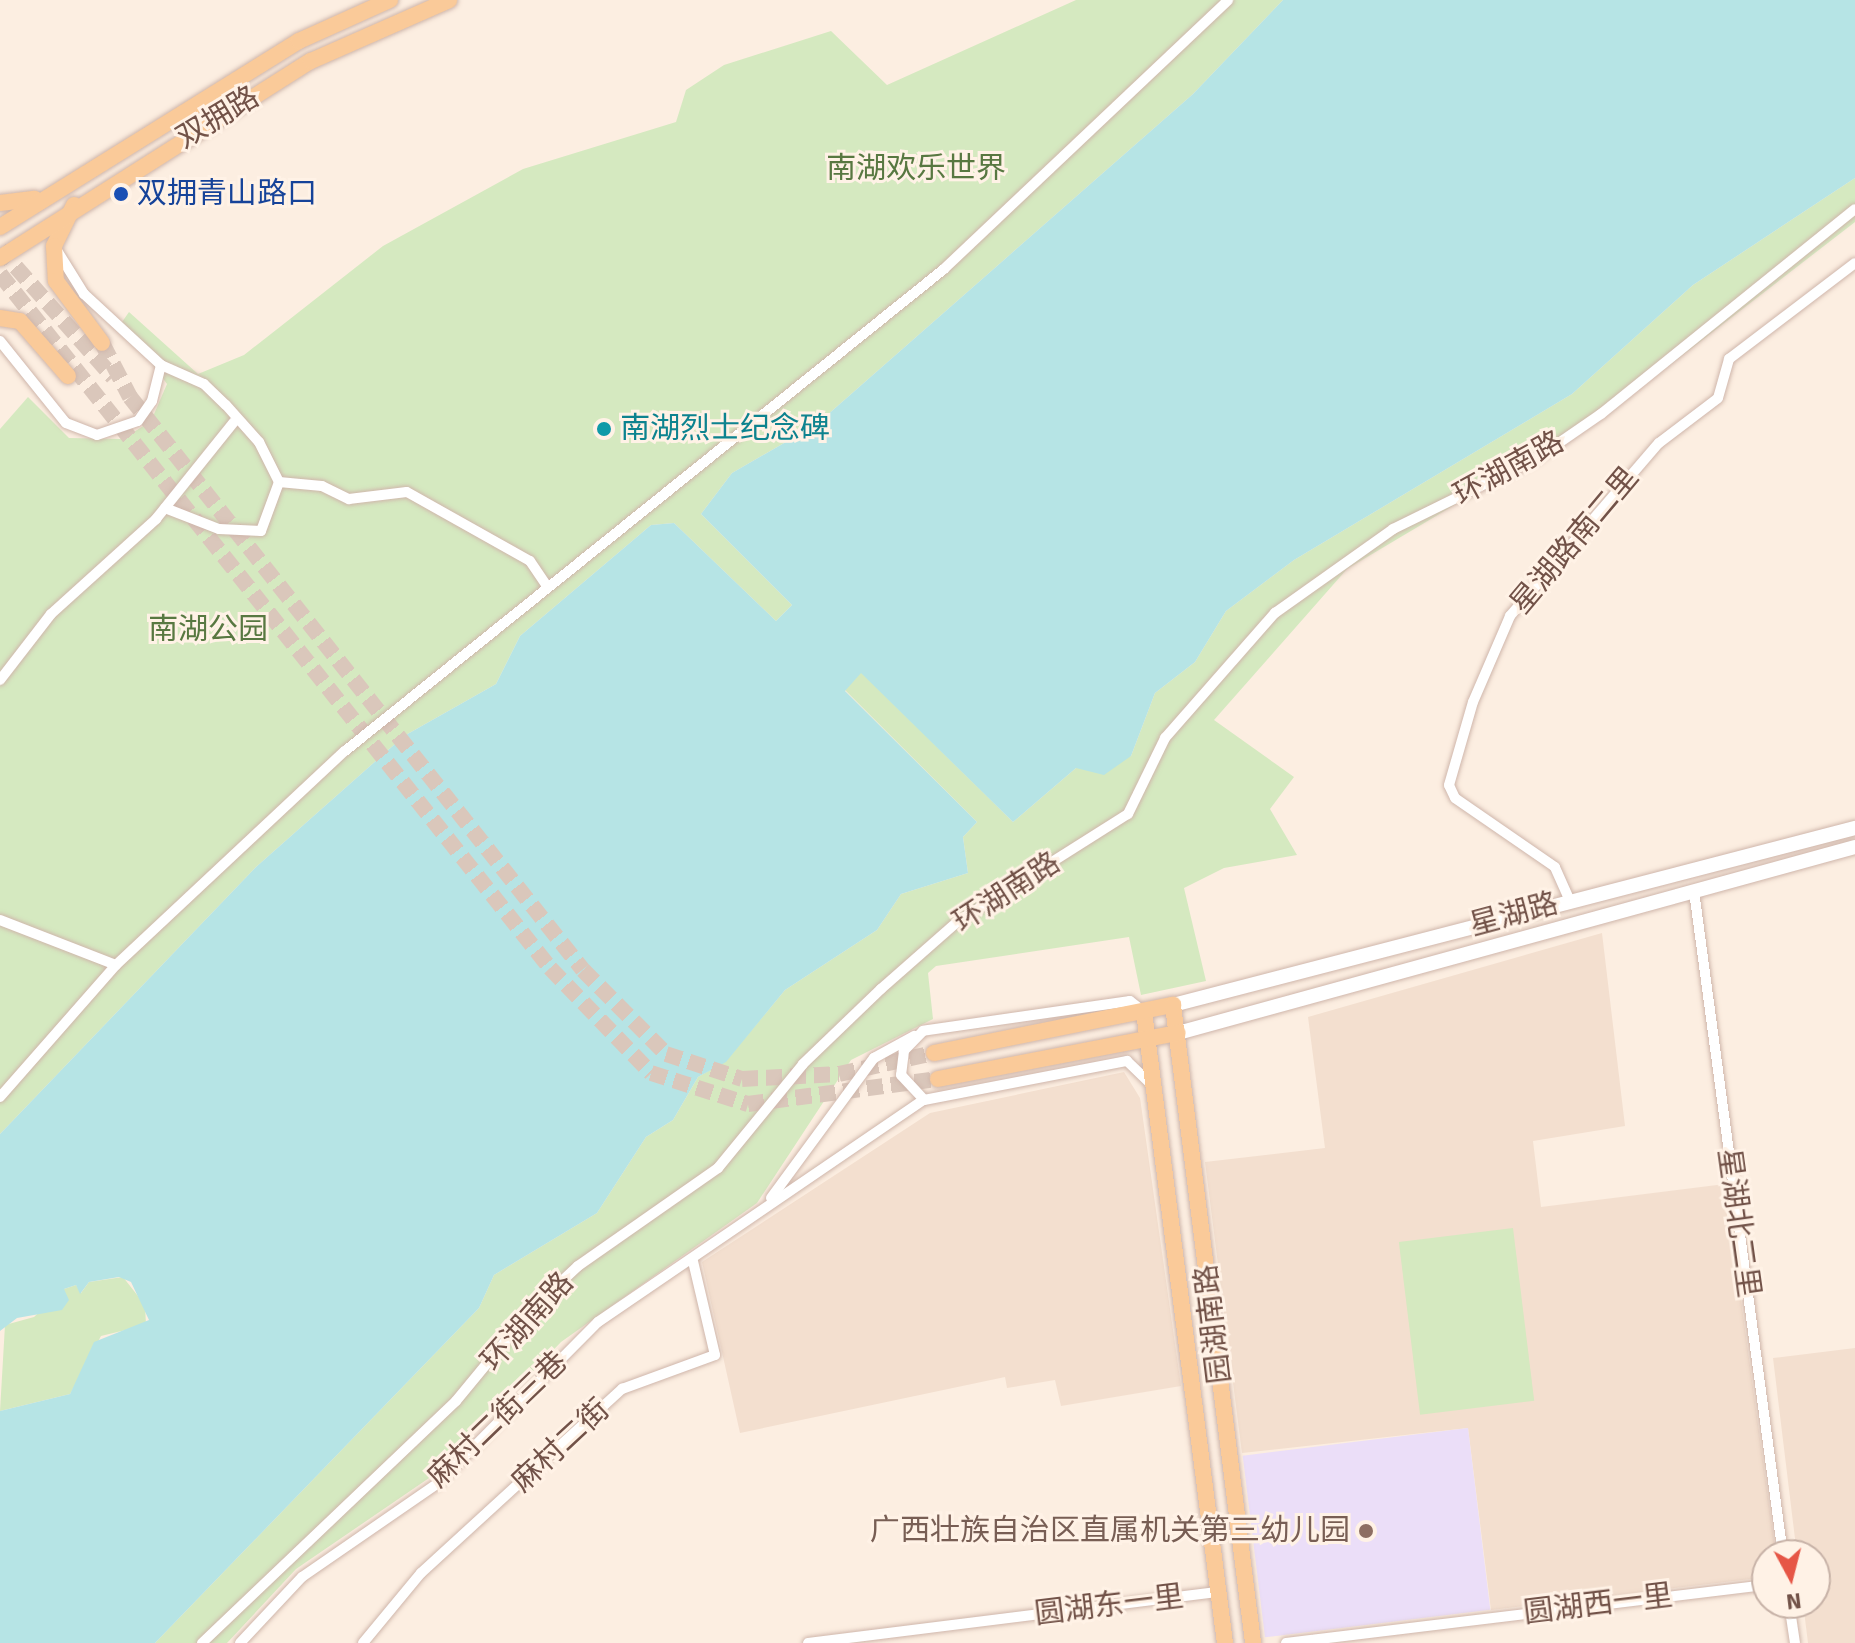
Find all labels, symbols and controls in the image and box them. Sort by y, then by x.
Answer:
street label: 双拥路 [170,79,266,157]
park label: 南湖欢乐世界 [826,151,1006,187]
place label: 双拥青山路口 [137,176,317,212]
marker: 双拥青山路口 [112,185,130,203]
place label: 南湖烈士纪念碑 [620,411,830,447]
marker: 南湖烈士纪念碑 [595,420,613,438]
street label: 环湖南路 [1448,424,1570,514]
street label: 星湖路南二里 [1503,460,1647,622]
park label: 南湖公园 [148,612,268,648]
street label: 环湖南路 [947,845,1067,941]
street label: 星湖路 [1466,886,1562,944]
street label: 星湖北二里 [1710,1146,1766,1300]
street label: 园湖南路 [1189,1262,1239,1386]
street label: 环湖南路 [474,1265,582,1379]
street label: 麻村二街三巷 [421,1345,575,1495]
street label: 麻村二街 [505,1392,617,1500]
place label: 广西壮族自治区直属机关第三幼儿园 [870,1513,1350,1549]
marker: 广西壮族自治区直属机关第三幼儿园 [1357,1522,1375,1540]
north arrow [1751,1539,1831,1619]
street label: 圆湖西一里 [1521,1578,1675,1632]
street label: 圆湖东一里 [1032,1579,1186,1633]
text: N [1784,1587,1803,1616]

